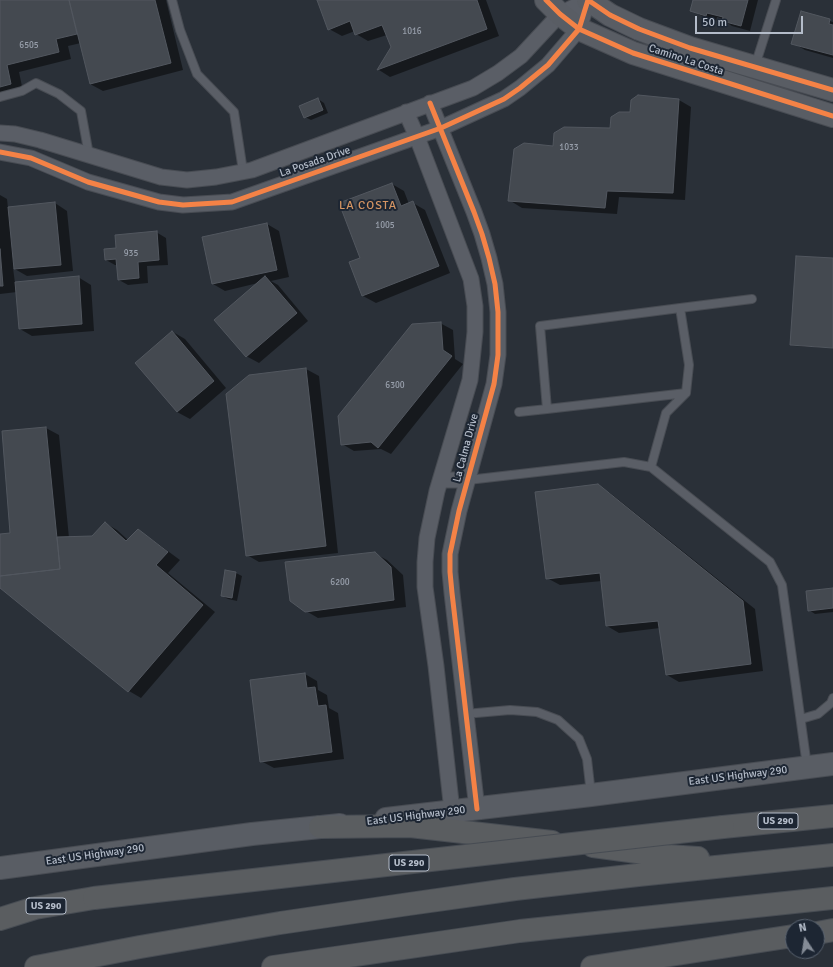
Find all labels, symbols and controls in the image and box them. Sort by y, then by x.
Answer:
scale bar [697,8,805,34]
text: 50 m [702,15,727,30]
house number: 1016 [402,27,422,37]
house number: 6505 [19,41,39,51]
street label: Camino La Costa [647,42,725,78]
house number: 1033 [559,143,579,153]
street label: La Posada Drive [278,144,352,180]
district label: LA COSTA [339,199,397,213]
house number: 1005 [375,221,395,231]
house number: 935 [124,249,138,259]
house number: 6300 [385,381,405,391]
street label: La Calma Drive [451,412,481,484]
house number: 6200 [330,578,350,588]
street label: East US Highway 290 [688,763,788,789]
street label: East US Highway 290 [366,803,466,829]
road number: US 290 [758,813,798,829]
street label: East US Highway 290 [45,842,145,868]
road number: US 290 [389,855,429,871]
road number: US 290 [26,898,66,914]
north arrow [785,919,825,959]
text: N [798,921,808,935]

